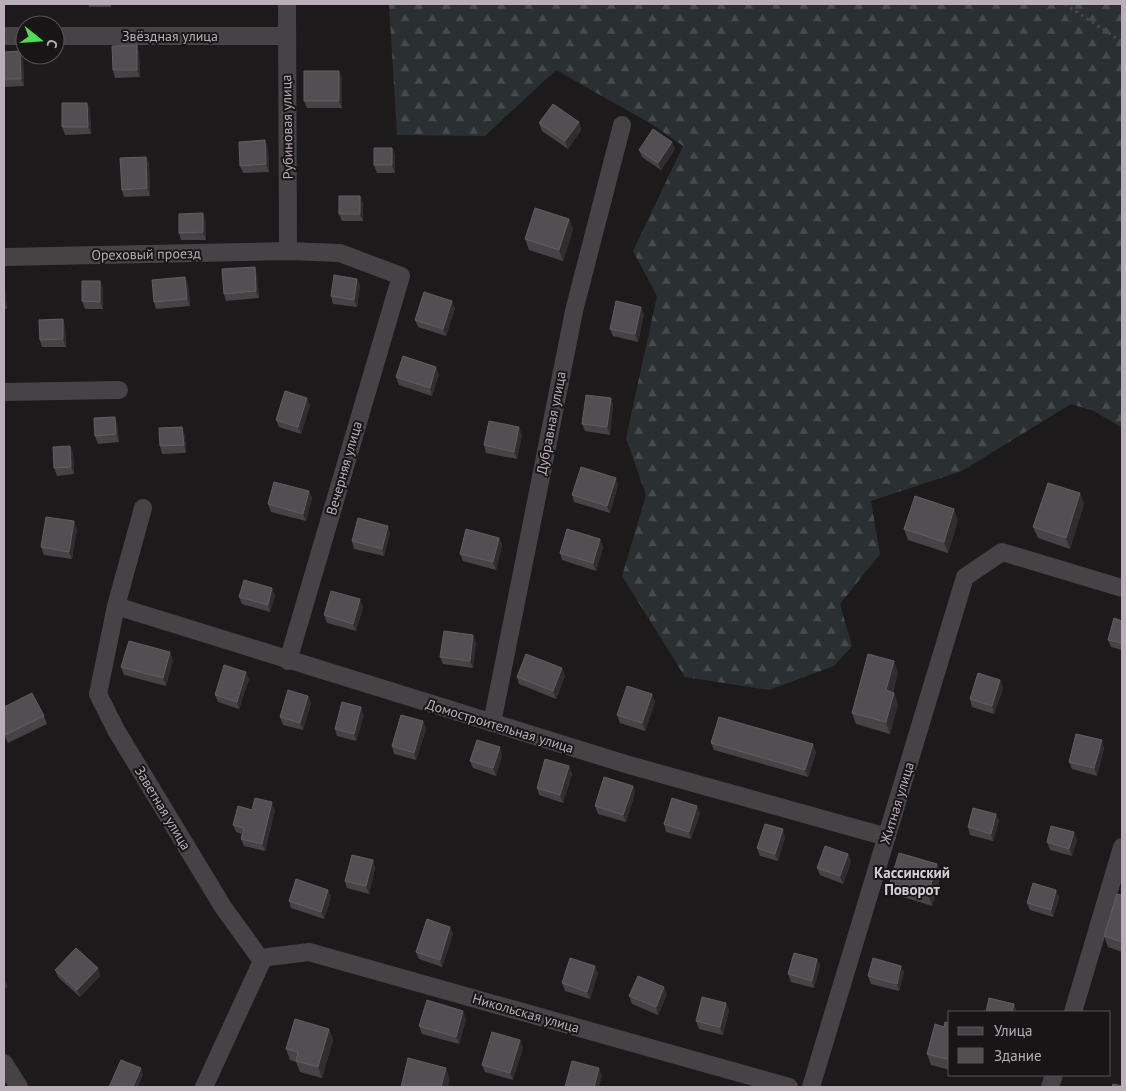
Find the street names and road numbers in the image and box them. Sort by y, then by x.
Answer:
street label: Звёздная улица [122,27,218,45]
street label: Рубиновая улица [277,75,297,179]
street label: Ореховый проезд [91,244,201,264]
street label: Дубравная улица [532,370,570,476]
street label: Вечерняя улица [322,419,366,517]
street label: Домостроительная улица [424,695,576,757]
street label: Житная улица [876,760,918,847]
street label: Заветная улица [131,763,195,853]
street label: Никольская улица [470,989,582,1037]

